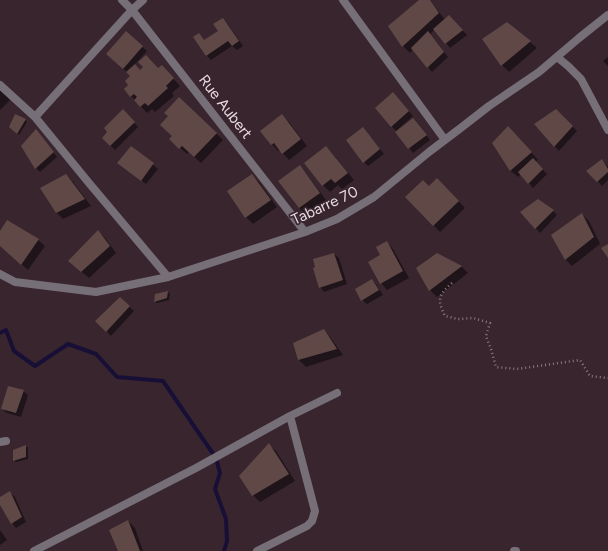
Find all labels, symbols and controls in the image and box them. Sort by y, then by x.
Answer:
street label: Rue Aubert [195,72,255,142]
street label: Tabarre 70 [289,183,361,229]

